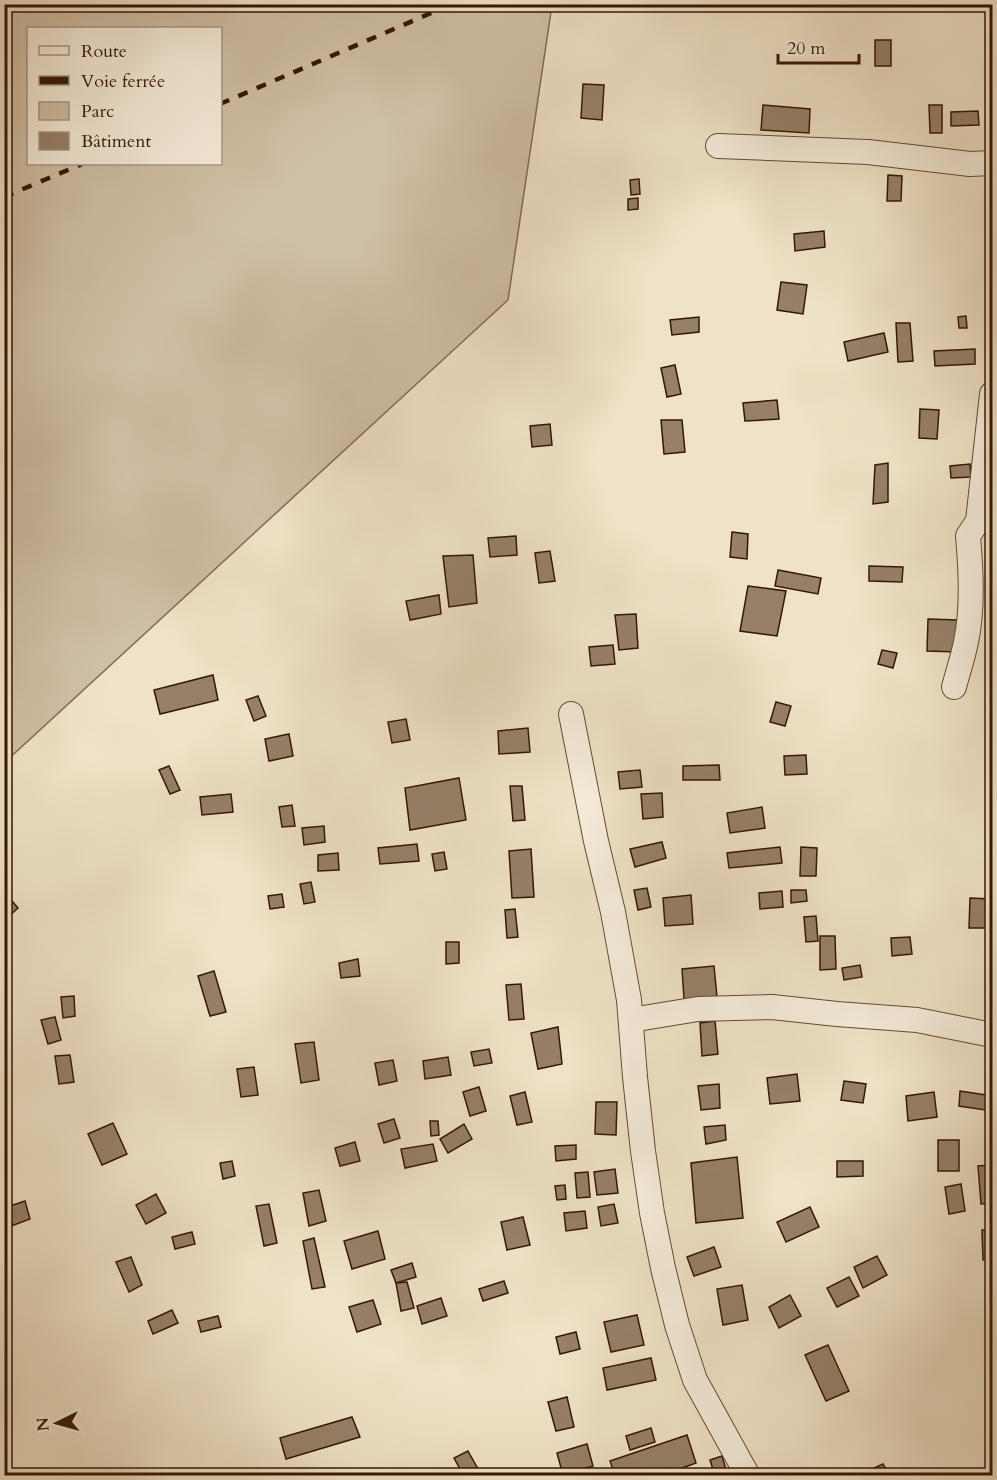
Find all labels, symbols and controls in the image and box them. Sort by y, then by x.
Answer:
legend [27,27,222,165]
scale bar [778,27,859,65]
text: 20 m [787,36,826,61]
text: Route [81,39,127,64]
text: Voie ferrée [81,69,165,94]
text: Parc [81,99,114,124]
text: Bâtiment [81,129,151,154]
north arrow [27,1393,87,1453]
text: N [31,1416,55,1432]

